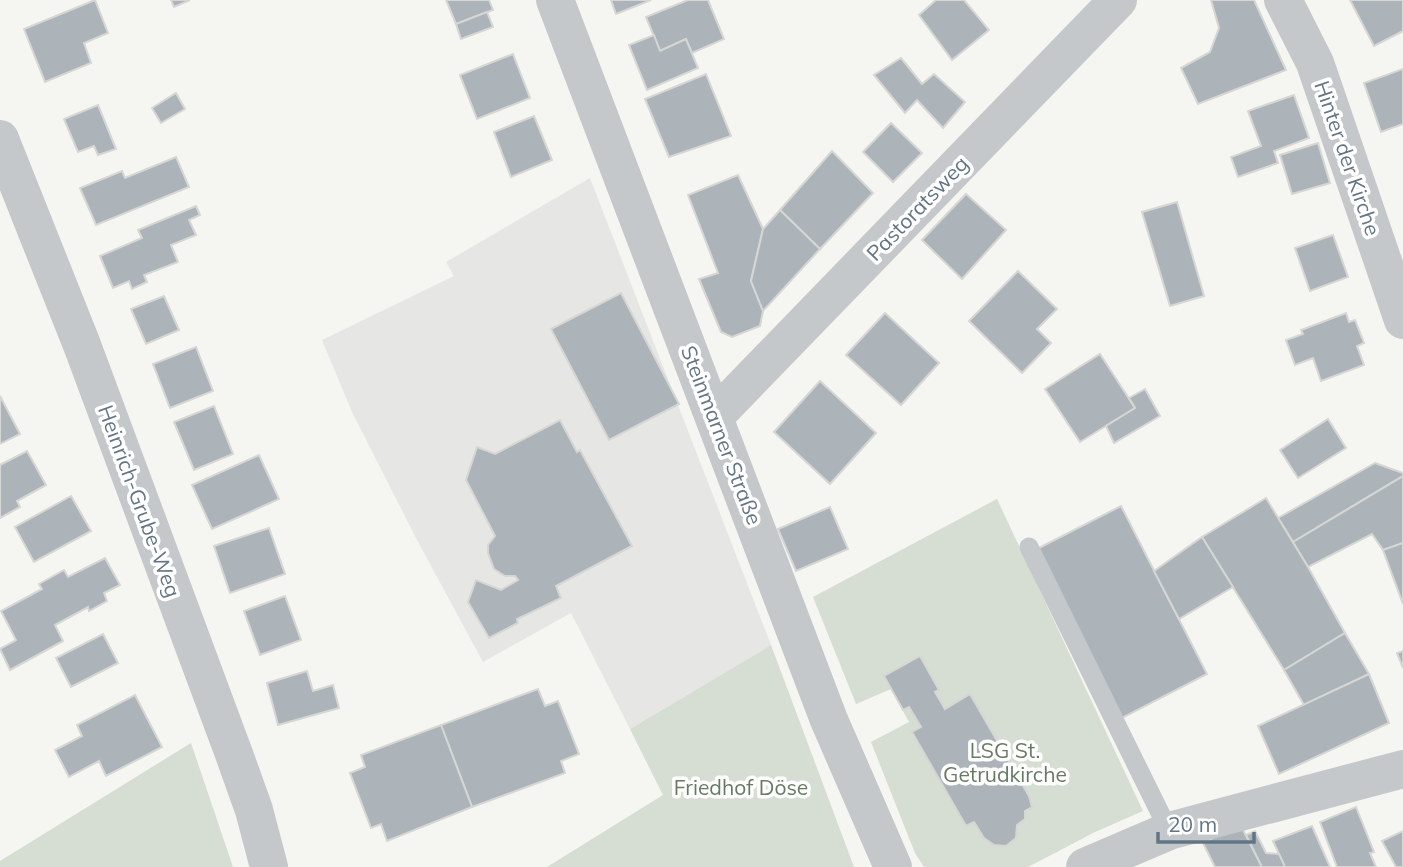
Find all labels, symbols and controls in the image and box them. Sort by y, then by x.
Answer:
street label: Hinter der Kirche [1309,77,1387,239]
street label: Pastoratsweg [861,150,973,266]
street label: Steinmarner Straße [676,342,768,528]
street label: Heinrich-Grube-Weg [93,401,187,601]
park label: LSG St. Getrudkirche [943,737,1067,787]
park label: Friedhof Döse [674,774,808,800]
scale bar [1158,800,1254,844]
text: 20 m [1168,811,1217,837]

